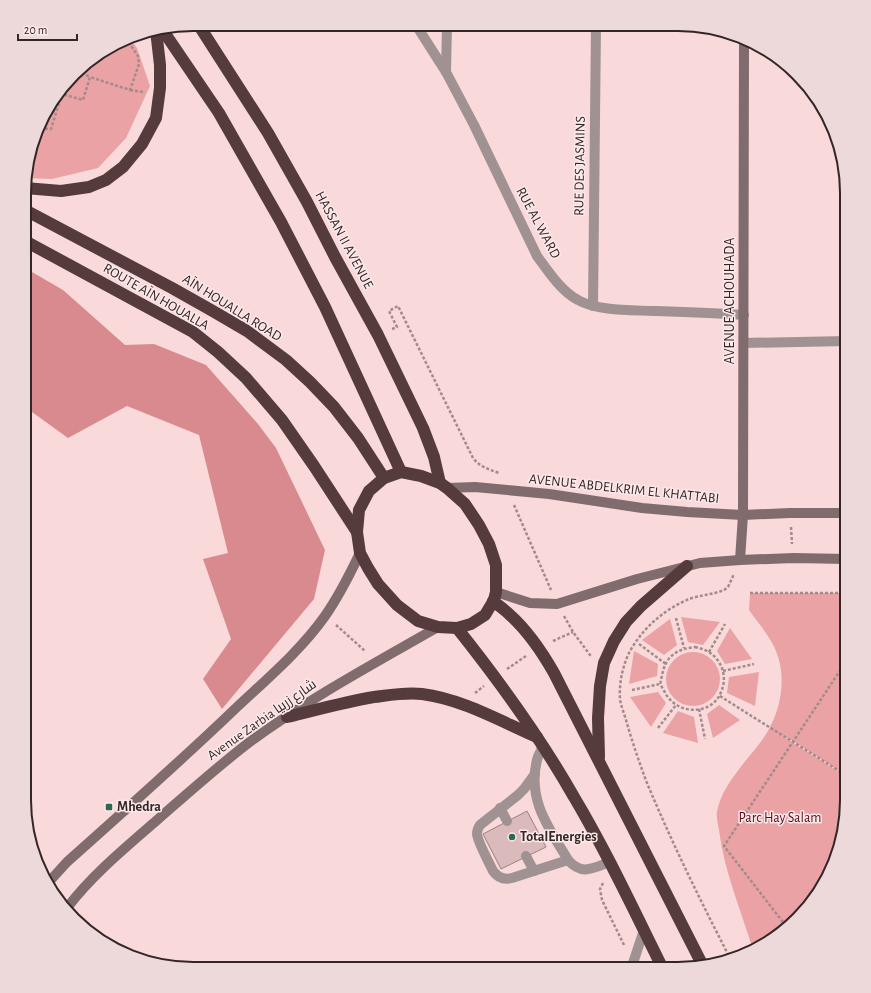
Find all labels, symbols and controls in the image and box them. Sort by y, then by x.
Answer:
scale bar [18,16,77,42]
text: 20 m [24,24,47,36]
street label: RUE DES JASMINS [572,116,588,216]
street label: RUE AL WARD [513,185,563,261]
street label: HASSAN II AVENUE [312,189,376,291]
street label: AVENUE ACHOUHADA [723,238,737,364]
street label: ROUTE AÏN HOUALLA [101,259,212,333]
street label: AÏN HOUALLA ROAD [180,270,285,344]
street label: AVENUE ABDELKRIM EL KHATTABI [528,472,720,506]
street label: Avenue Zarbia شارع زربيا [205,677,320,764]
place label: Mhedra [117,800,161,814]
marker: Mhedra [104,802,114,812]
park label: Parc Hay Salam [738,811,822,825]
place label: TotalEnergies [520,830,597,844]
marker: TotalEnergies [507,832,517,842]

